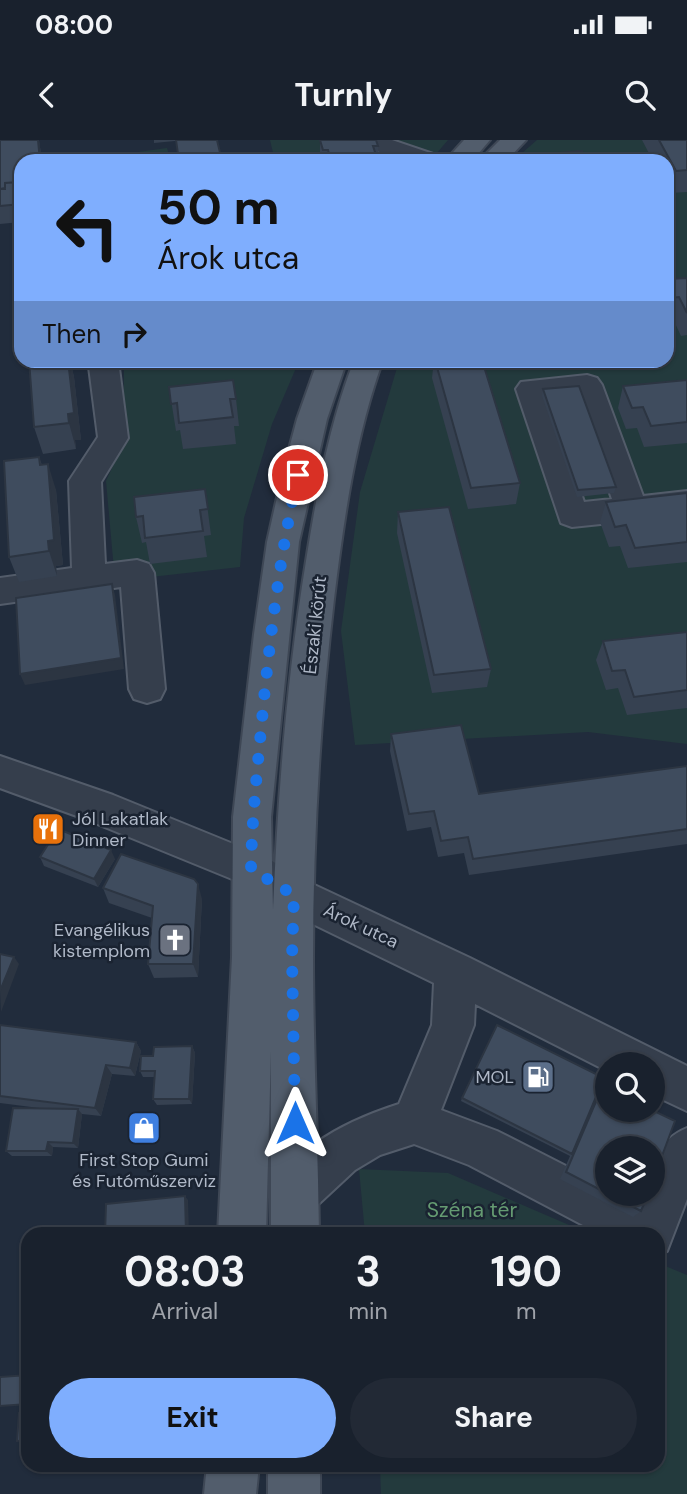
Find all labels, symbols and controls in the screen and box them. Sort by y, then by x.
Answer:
text: 08:00 [35,8,113,42]
text: Turnly [295,74,392,116]
icon: back [28,76,66,114]
icon: search [621,76,659,114]
text: 50 m [157,175,280,239]
icon: left [42,182,133,273]
text: Árok utca [157,237,299,279]
icon: right [115,315,153,353]
text: Then [42,317,101,351]
pin [268,445,328,505]
icon: arrive [279,456,317,494]
street label: Északi körút [298,575,332,675]
place label: Jól Lakatlak Dinner [72,807,168,852]
restaurant icon: Jól Lakatlak Dinner [29,810,67,848]
street label: Árok utca [320,898,402,954]
place label: Evangélikus kistemplom [53,918,150,963]
church icon: Evangélikus kistemplom [156,921,194,959]
map controls [595,1052,665,1206]
button: search [595,1052,665,1122]
fuel station icon: MOL [519,1058,557,1096]
place label: MOL [475,1065,514,1089]
position arrow [258,1086,332,1160]
shop icon: First Stop Gumi és Futóműszerviz [125,1109,163,1147]
button: layers [595,1136,665,1206]
place label: First Stop Gumi és Futóműszerviz [72,1148,216,1193]
park label: Széna tér [427,1196,517,1224]
text: 08:03 [124,1244,246,1299]
text: 3 [355,1244,381,1299]
text: 190 [491,1244,562,1299]
text: Arrival [151,1296,218,1326]
text: min [348,1296,388,1326]
text: m [516,1296,537,1326]
button: Exit [49,1378,336,1458]
button: Share [350,1378,637,1458]

